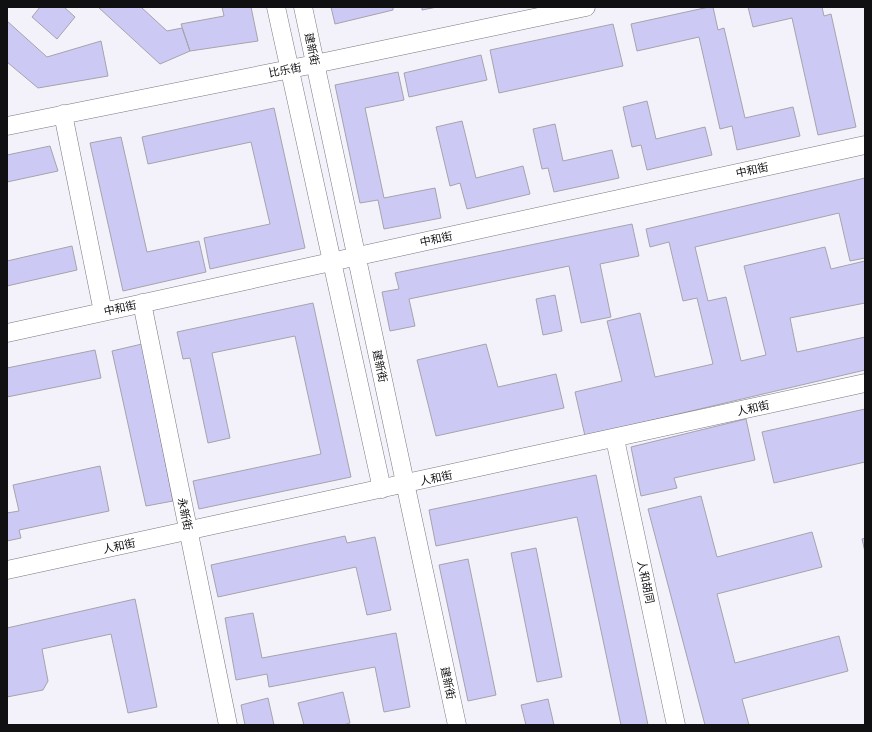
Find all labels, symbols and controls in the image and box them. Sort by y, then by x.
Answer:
street label: 建新街 [303,32,321,66]
street label: 比乐街 [268,61,302,79]
street label: 中和街 [735,161,769,179]
street label: 中和街 [419,230,453,248]
street label: 中和街 [103,299,137,317]
street label: 建新街 [371,349,389,383]
street label: 人和街 [736,398,770,418]
street label: 人和街 [419,469,453,487]
street label: 永新街 [176,497,194,531]
street label: 人和街 [102,537,136,555]
street label: 人和胡同 [636,559,656,605]
street label: 建新街 [439,666,457,700]

